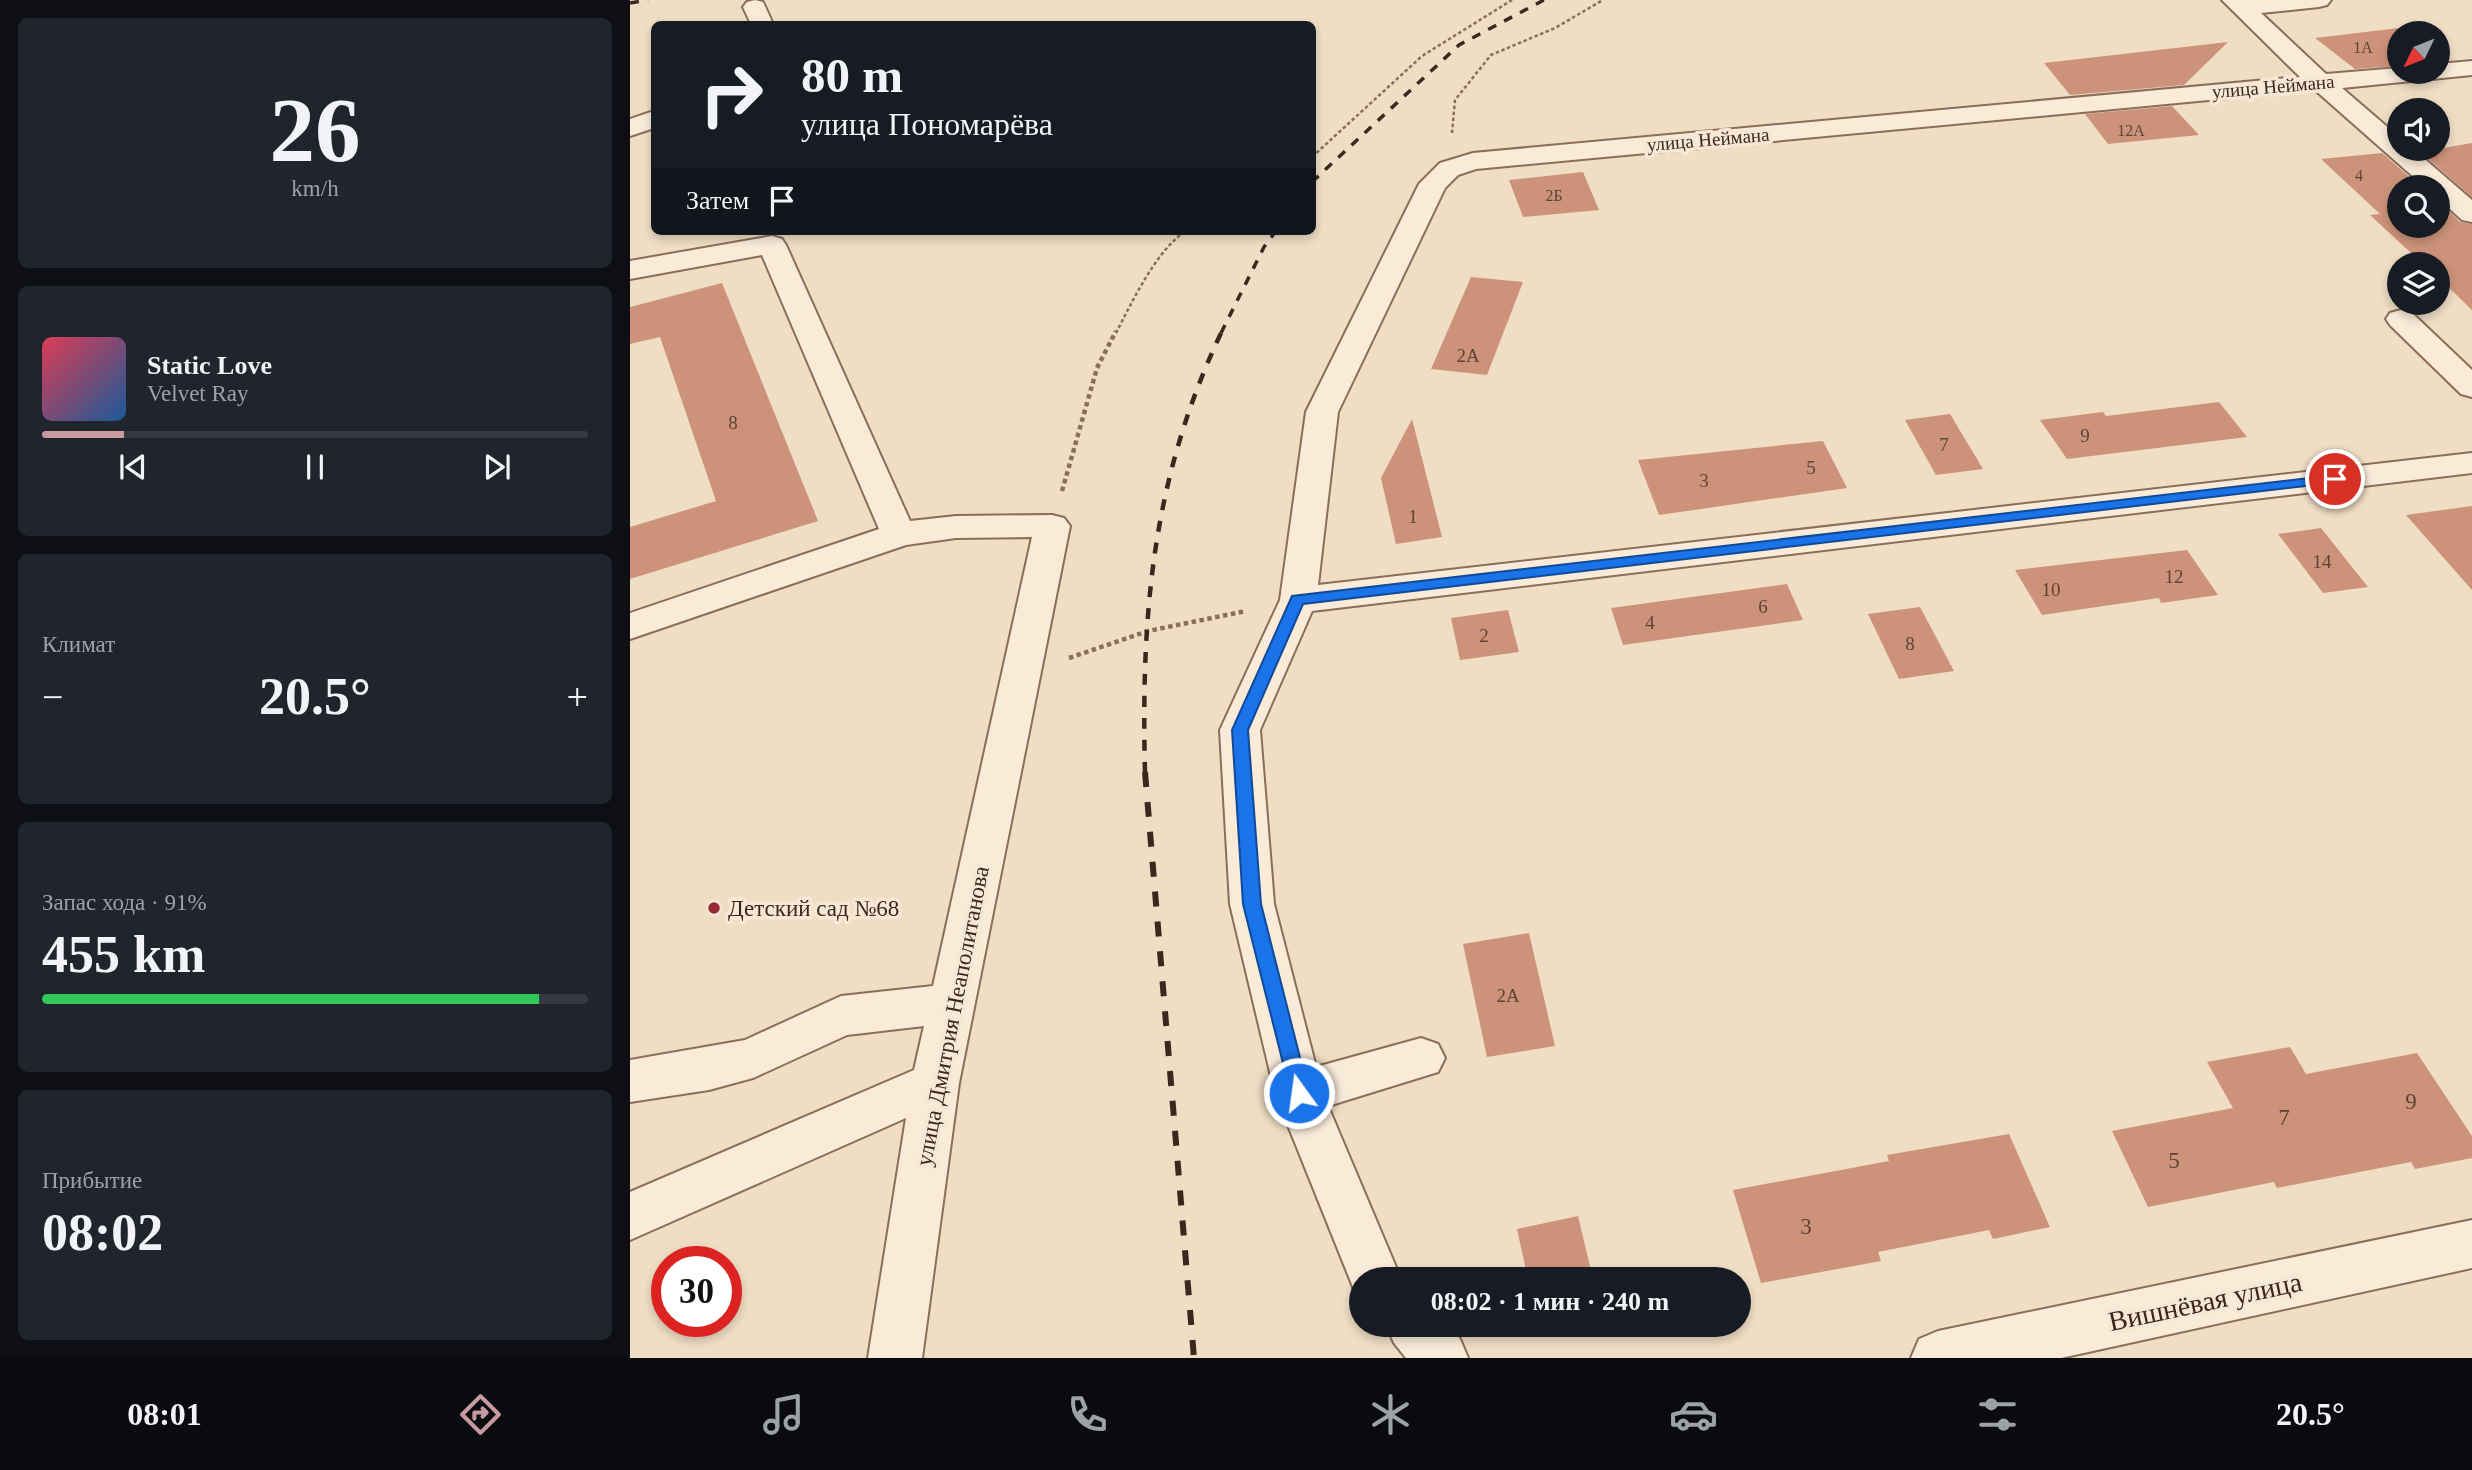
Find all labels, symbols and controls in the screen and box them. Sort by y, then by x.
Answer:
north arrow [2387,21,2450,84]
map controls [2387,21,2450,315]
house number: 1А [2353,39,2373,56]
text: 80 m [801,48,903,103]
icon: right [686,49,777,140]
street label: улица Неймана [2211,71,2336,102]
text: 26 [270,80,361,181]
button: sound [2387,98,2450,161]
text: улица Пономарёва [801,106,1053,142]
house number: 12А [2117,122,2145,139]
street label: улица Неймана [1646,124,1771,155]
house number: 4 [2355,167,2363,184]
button: search [2387,175,2450,238]
text: km/h [291,176,339,201]
icon: arrive [763,182,801,220]
text: Затем [686,186,749,215]
house number: 2Б [1545,187,1563,204]
button: layers [2387,252,2450,315]
house number: 2А [1456,345,1480,366]
text: Static Love [147,351,272,380]
text: Velvet Ray [147,381,249,406]
house number: 8 [728,412,738,433]
house number: 9 [2080,425,2090,446]
house number: 7 [1939,434,1949,455]
icon: previous [114,448,152,486]
icon: pause [296,448,334,486]
icon: next [478,448,516,486]
pin [2305,449,2365,509]
house number: 5 [1806,457,1816,478]
icon: arrive [2316,460,2354,498]
house number: 3 [1699,470,1709,491]
house number: 1 [1408,506,1418,527]
house number: 14 [2313,551,2332,572]
house number: 12 [2165,566,2184,587]
house number: 10 [2042,579,2061,600]
house number: 6 [1758,596,1768,617]
house number: 4 [1645,612,1655,633]
house number: 2 [1479,625,1489,646]
text: Климат [42,632,115,657]
house number: 8 [1905,633,1915,654]
text: 20.5° [259,668,371,725]
text: − [42,676,63,718]
text: + [567,676,588,718]
street label: улица Дмитрия Неаполитанова [911,864,994,1168]
text: Запас хода · 91% [42,890,207,915]
place label: Детский сад №68 [728,896,899,921]
marker: Детский сад №68 [706,900,722,916]
text: 455 km [42,926,205,983]
house number: 2А [1496,985,1520,1006]
position arrow [1262,1056,1336,1130]
house number: 9 [2405,1089,2417,1114]
house number: 7 [2278,1105,2290,1130]
house number: 5 [2168,1148,2180,1173]
text: Прибытие [42,1168,142,1193]
text: 08:02 [42,1204,163,1261]
house number: 3 [1800,1214,1812,1239]
speed limit sign: 30 [651,1246,742,1337]
street label: Вишнёвая улица [2106,1266,2305,1337]
text: 08:02 · 1 мин · 240 m [1431,1287,1669,1316]
icon: directions [456,1390,505,1439]
icon: music [759,1390,808,1439]
icon: phone [1063,1390,1112,1439]
icon: climate [1366,1390,1415,1439]
icon: car [1669,1390,1718,1439]
icon: filters [1973,1390,2022,1439]
text: 08:01 [127,1396,202,1432]
text: 20.5° [2276,1396,2345,1432]

